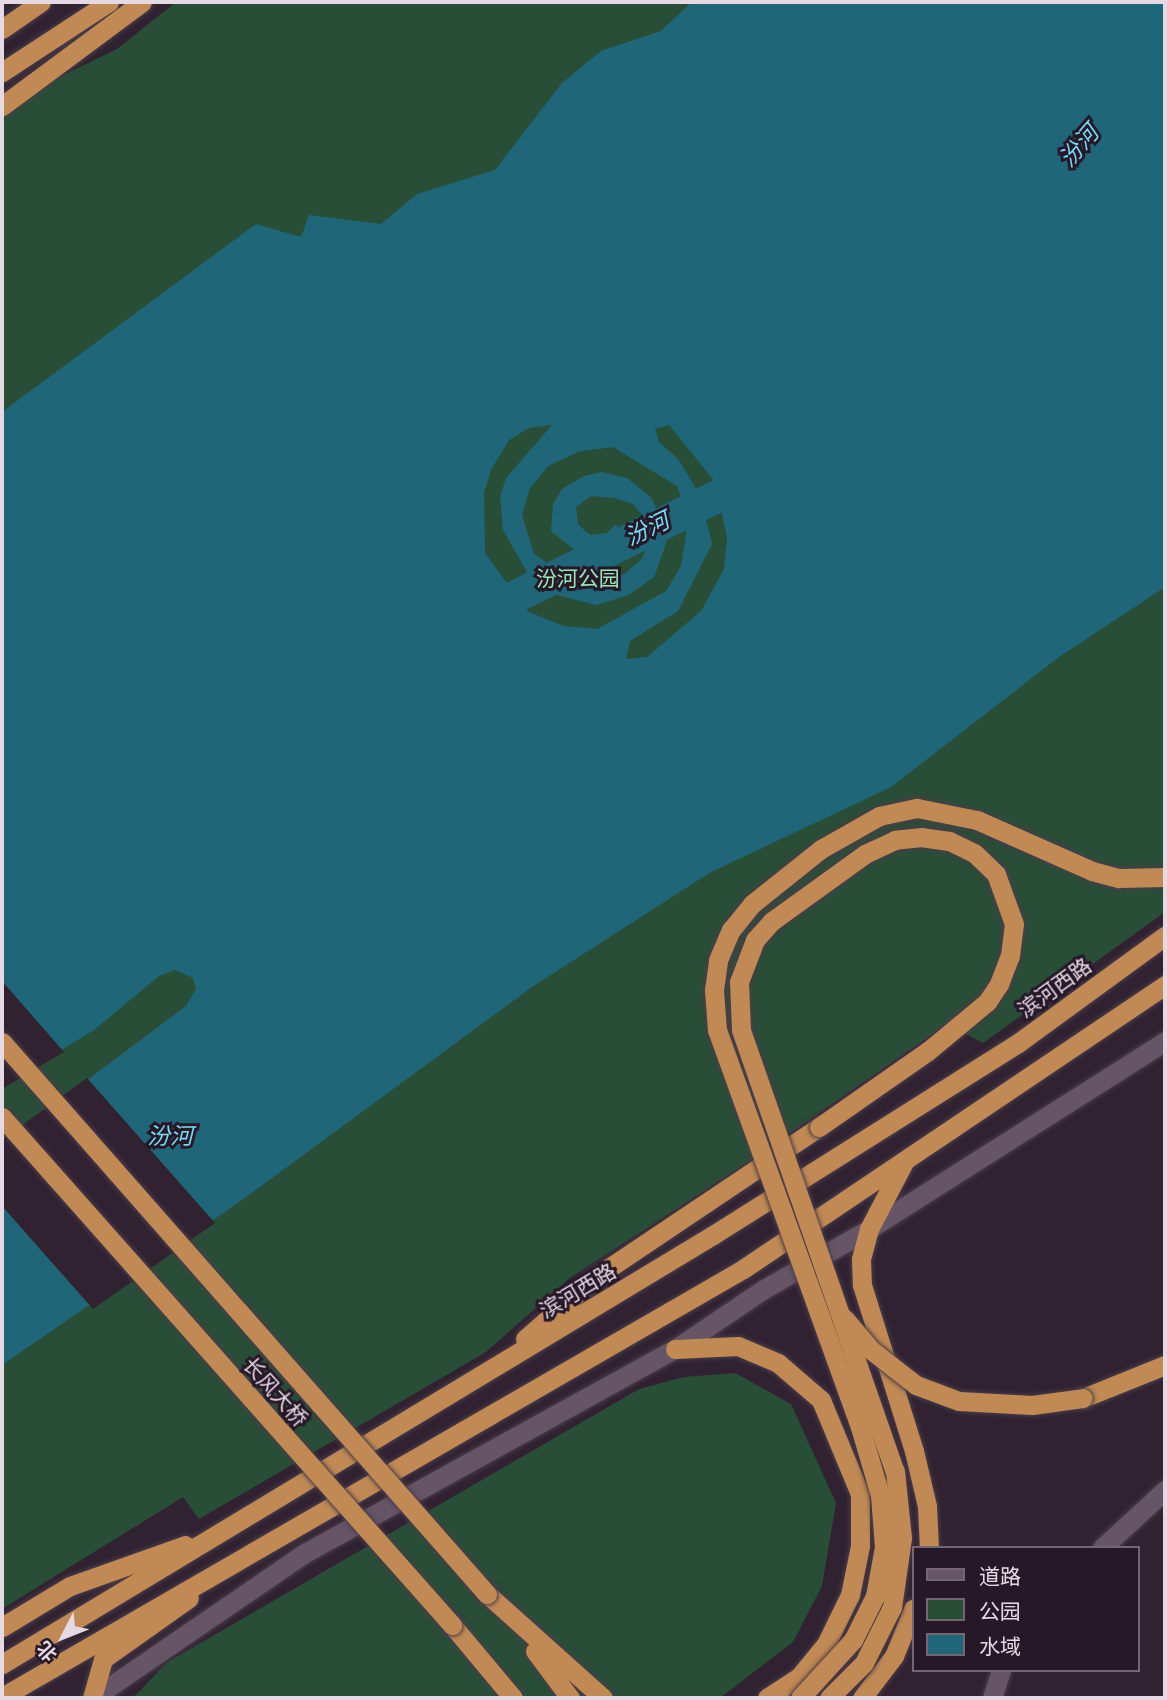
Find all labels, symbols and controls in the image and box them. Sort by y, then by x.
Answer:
water label: 汾河 [1053,120,1105,172]
water label: 汾河 [620,507,674,551]
park label: 汾河公园 [536,566,620,592]
street label: 滨河西路 [1014,953,1096,1023]
water label: 汾河 [147,1122,193,1150]
street label: 滨河西路 [536,1259,620,1323]
street label: 长风大桥 [238,1352,312,1432]
legend [912,1546,1139,1672]
text: 道路 [979,1564,1021,1590]
text: 公园 [979,1599,1021,1625]
north arrow [28,1602,98,1672]
text: 水域 [979,1634,1021,1660]
text: 北 [32,1637,62,1666]

